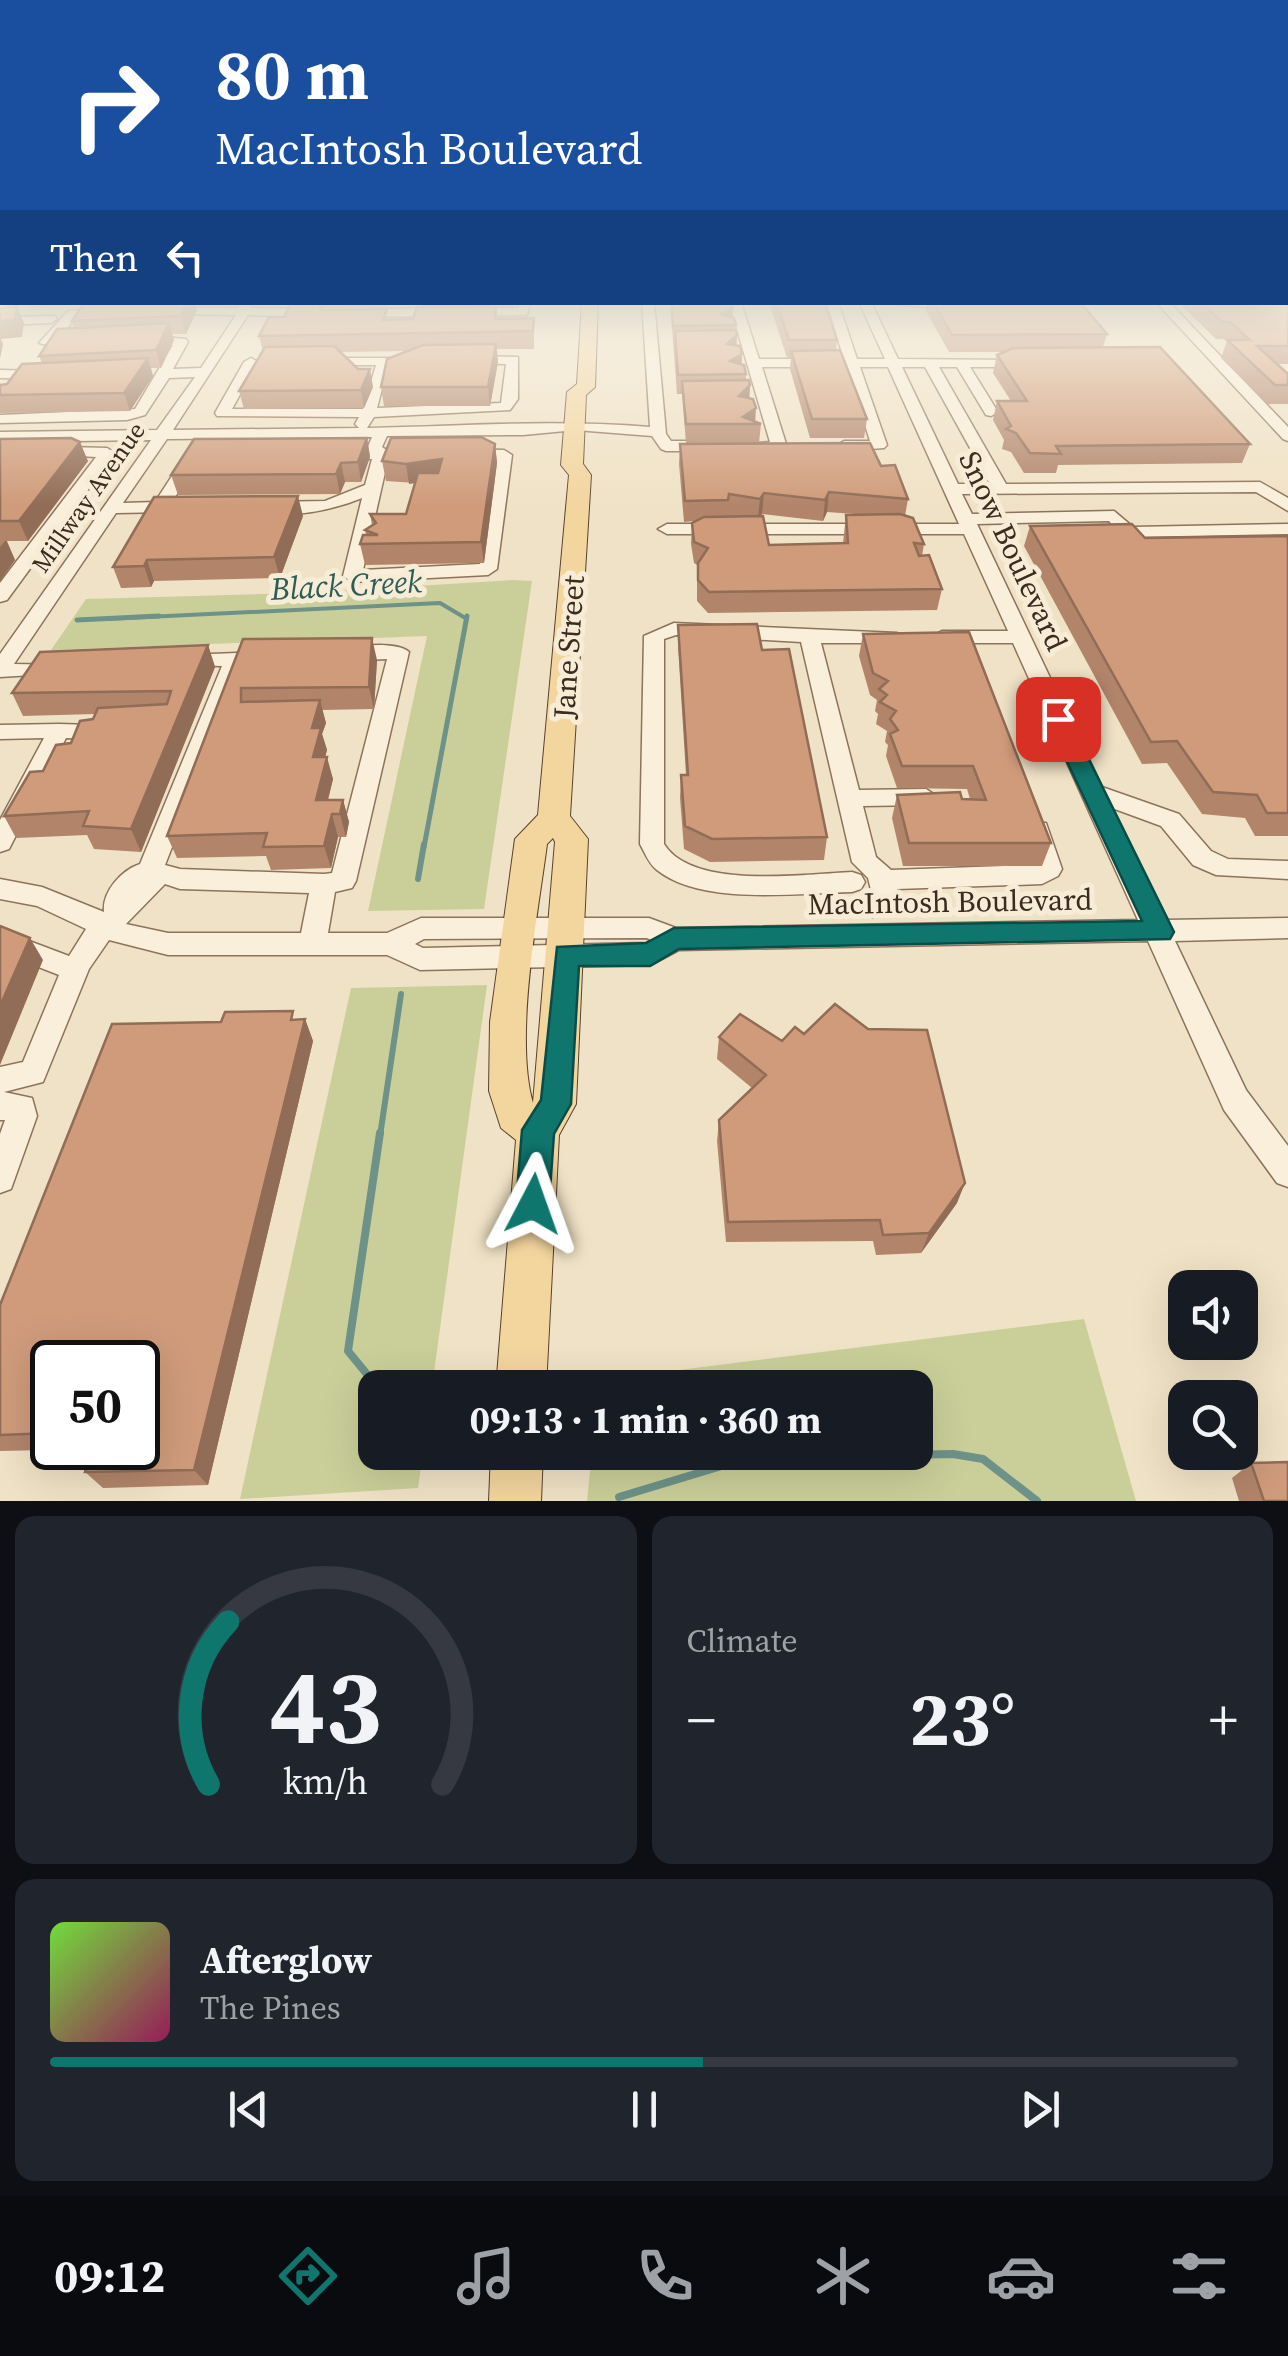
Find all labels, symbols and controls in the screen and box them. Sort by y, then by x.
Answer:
text: 80 m [215,26,369,122]
icon: right [50,40,180,170]
text: MacIntosh Boulevard [215,117,642,179]
icon: left [158,230,213,285]
text: Then [50,232,138,284]
street label: Millway Avenue [23,415,153,579]
street label: Snow Boulevard [949,444,1078,657]
water label: Black Creek [268,559,424,611]
street label: Jane Street [543,574,594,721]
pin [1016,677,1101,762]
icon: arrive [1031,692,1086,747]
street label: MacIntosh Boulevard [807,879,1093,924]
position arrow [481,1152,585,1256]
map controls [1168,1270,1258,1470]
button: sound [1168,1270,1258,1360]
speed limit sign: 50 [30,1340,160,1470]
button: search [1168,1380,1258,1470]
text: 09:13 · 1 min · 360 m [469,1394,822,1446]
text: Climate [687,1619,798,1663]
text: 43 [269,1634,382,1777]
text: 23° [909,1667,1015,1770]
text: − [687,1682,716,1757]
text: + [1209,1682,1238,1757]
text: km/h [283,1757,368,1806]
text: Afterglow [200,1934,372,1986]
text: The Pines [200,1986,341,2030]
icon: previous [221,2082,276,2137]
icon: pause [617,2082,672,2137]
icon: next [1013,2082,1068,2137]
icon: directions [273,2241,343,2311]
icon: music [451,2241,521,2311]
icon: phone [630,2241,700,2311]
icon: climate [808,2241,878,2311]
icon: car [986,2241,1056,2311]
icon: filters [1164,2241,1234,2311]
text: 09:12 [54,2245,165,2307]

